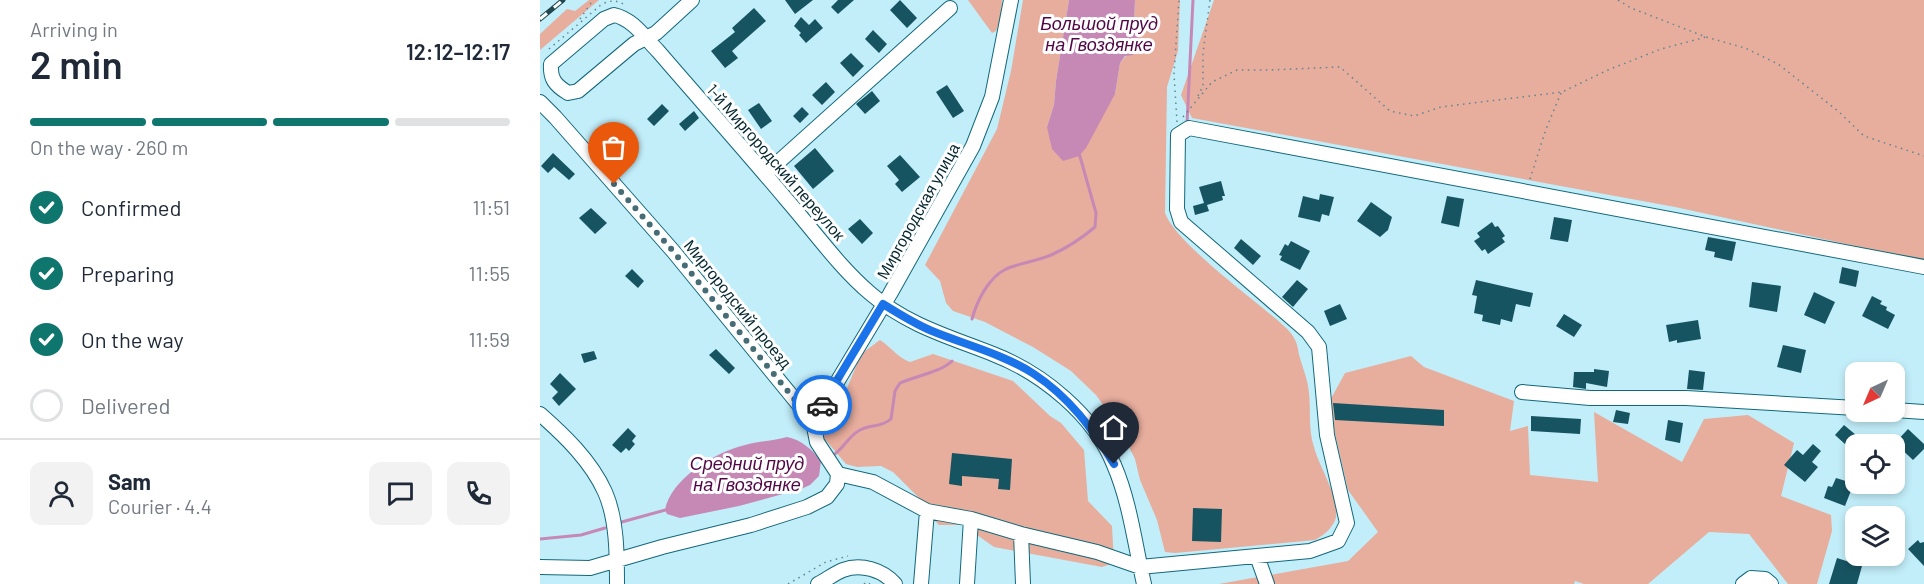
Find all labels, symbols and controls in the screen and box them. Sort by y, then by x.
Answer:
water label: Большой пруд на Гвоздянке [1040,12,1158,55]
text: Arriving in [30,17,118,41]
text: 12:12–12:17 [406,38,510,64]
text: 2 min [30,40,123,87]
street label: 1-й Миргородский переулок [703,80,850,244]
pin [588,122,639,184]
icon: bag [597,131,630,164]
text: On the way · 260 m [30,135,188,159]
street label: Миргородская улица [872,139,963,282]
icon: check [30,191,63,224]
text: Confirmed [81,194,181,220]
text: 11:51 [472,195,510,219]
street label: Миргородский проезд [681,236,796,372]
icon: check [30,257,63,290]
text: Preparing [81,260,174,286]
text: 11:55 [469,261,510,285]
icon: check [30,323,63,356]
text: On the way [81,326,184,352]
text: 11:59 [468,327,510,351]
north arrow [1845,362,1905,422]
map controls [1845,362,1905,566]
courier [792,375,852,435]
icon: car [806,389,839,422]
text: Delivered [81,392,170,418]
pin [1088,402,1139,464]
icon: home [1097,411,1130,444]
button: locate [1845,434,1905,494]
water label: Средний пруд на Гвоздянке [690,452,804,495]
button: person [30,462,93,525]
button: chat [369,462,432,525]
button: phone [447,462,510,525]
text: Sam [108,468,151,494]
text: Courier · 4.4 [108,494,212,518]
button: layers [1845,506,1905,566]

